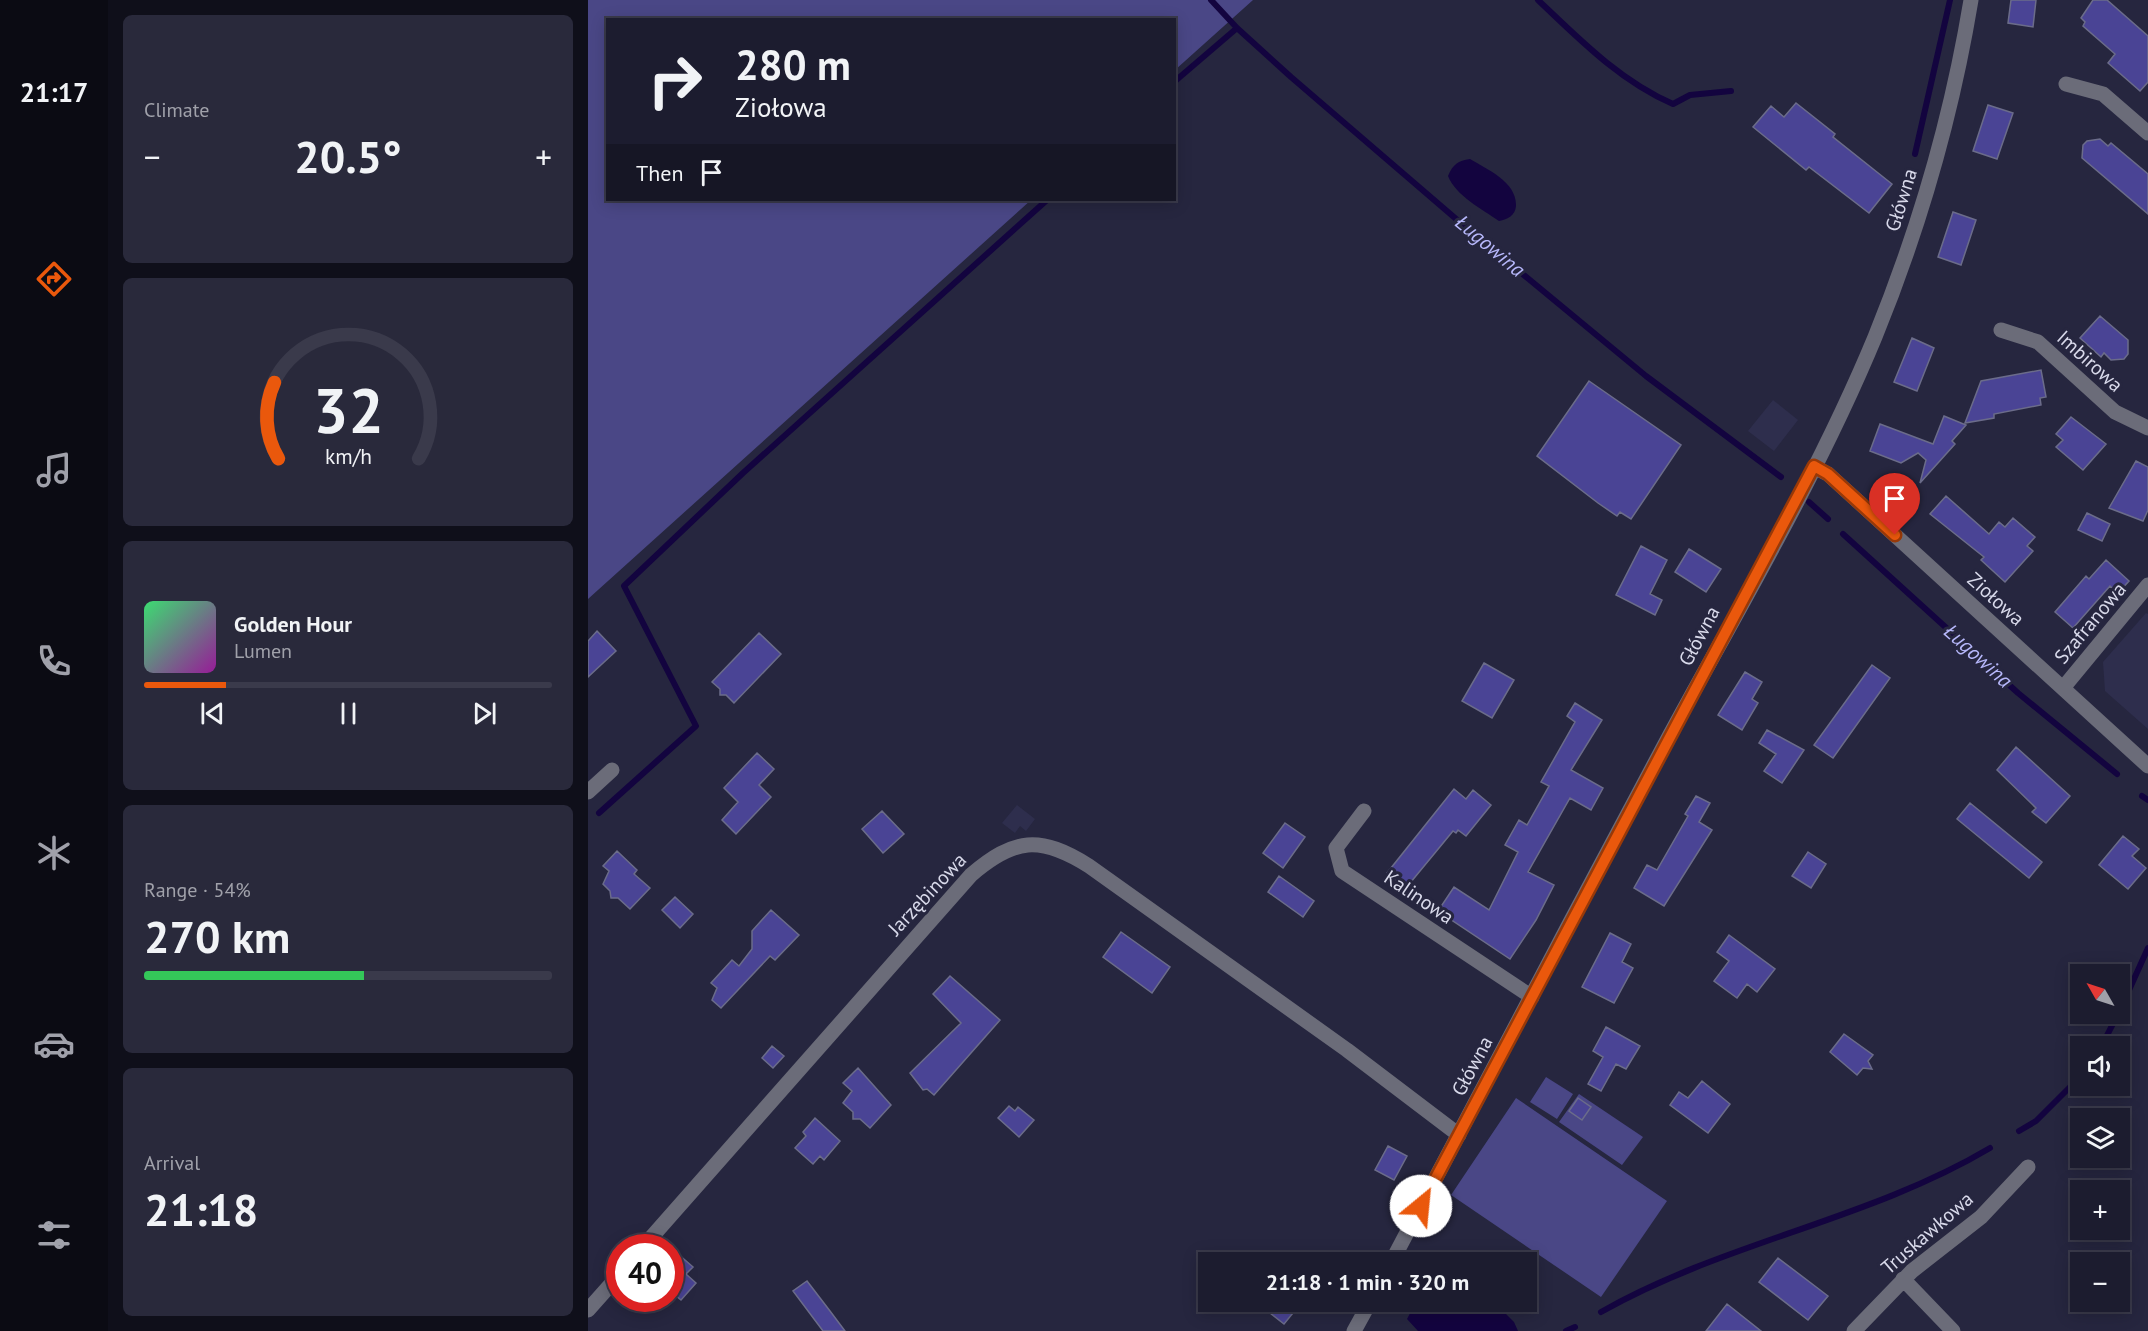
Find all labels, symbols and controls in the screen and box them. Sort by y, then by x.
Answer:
text: 280 m [735,37,851,92]
icon: right [636,42,714,120]
text: 21:17 [20,75,88,109]
text: Ziołowa [735,90,827,124]
text: Climate [144,97,210,123]
text: 20.5° [294,127,402,185]
text: − [144,135,161,178]
text: + [535,135,552,178]
icon: arrive [695,156,728,189]
text: Then [636,159,683,187]
street label: Główna [1879,166,1923,234]
water label: Ługowina [1450,209,1531,283]
icon: directions [33,258,75,300]
street label: Imbirowa [2052,325,2128,397]
text: 32 [313,369,383,450]
text: km/h [324,443,371,471]
icon: music [33,449,75,491]
pin [1869,473,1920,535]
icon: arrive [1878,482,1911,515]
street label: Ziołowa [1962,567,2030,631]
street label: Szafranowa [2048,577,2132,669]
street label: Główna [1672,602,1726,670]
text: Golden Hour [234,610,352,638]
water label: Ługowina [1938,618,2019,694]
text: Lumen [234,638,292,664]
icon: phone [33,640,75,682]
icon: previous [196,697,229,730]
icon: pause [332,697,365,730]
icon: next [468,697,501,730]
icon: climate [33,832,75,874]
street label: Jarzębinowa [882,847,972,941]
street label: Kalinowa [1379,864,1459,930]
text: Range · 54% [144,877,251,903]
text: 270 km [144,907,290,965]
north arrow [2070,964,2130,1024]
map controls [2070,964,2130,1312]
icon: car [33,1023,75,1065]
street label: Główna [1445,1032,1499,1100]
button: sound [2070,1036,2130,1096]
button: layers [2070,1108,2130,1168]
text: Arrival [144,1150,200,1176]
position arrow [1389,1174,1453,1238]
text: 21:18 [144,1180,258,1238]
button: + [2070,1180,2130,1240]
street label: Truskawkowa [1876,1186,1978,1280]
icon: filters [33,1214,75,1256]
speed limit sign: 40 [606,1234,684,1312]
button: − [2070,1252,2130,1312]
text: 21:18 · 1 min · 320 m [1266,1268,1469,1296]

